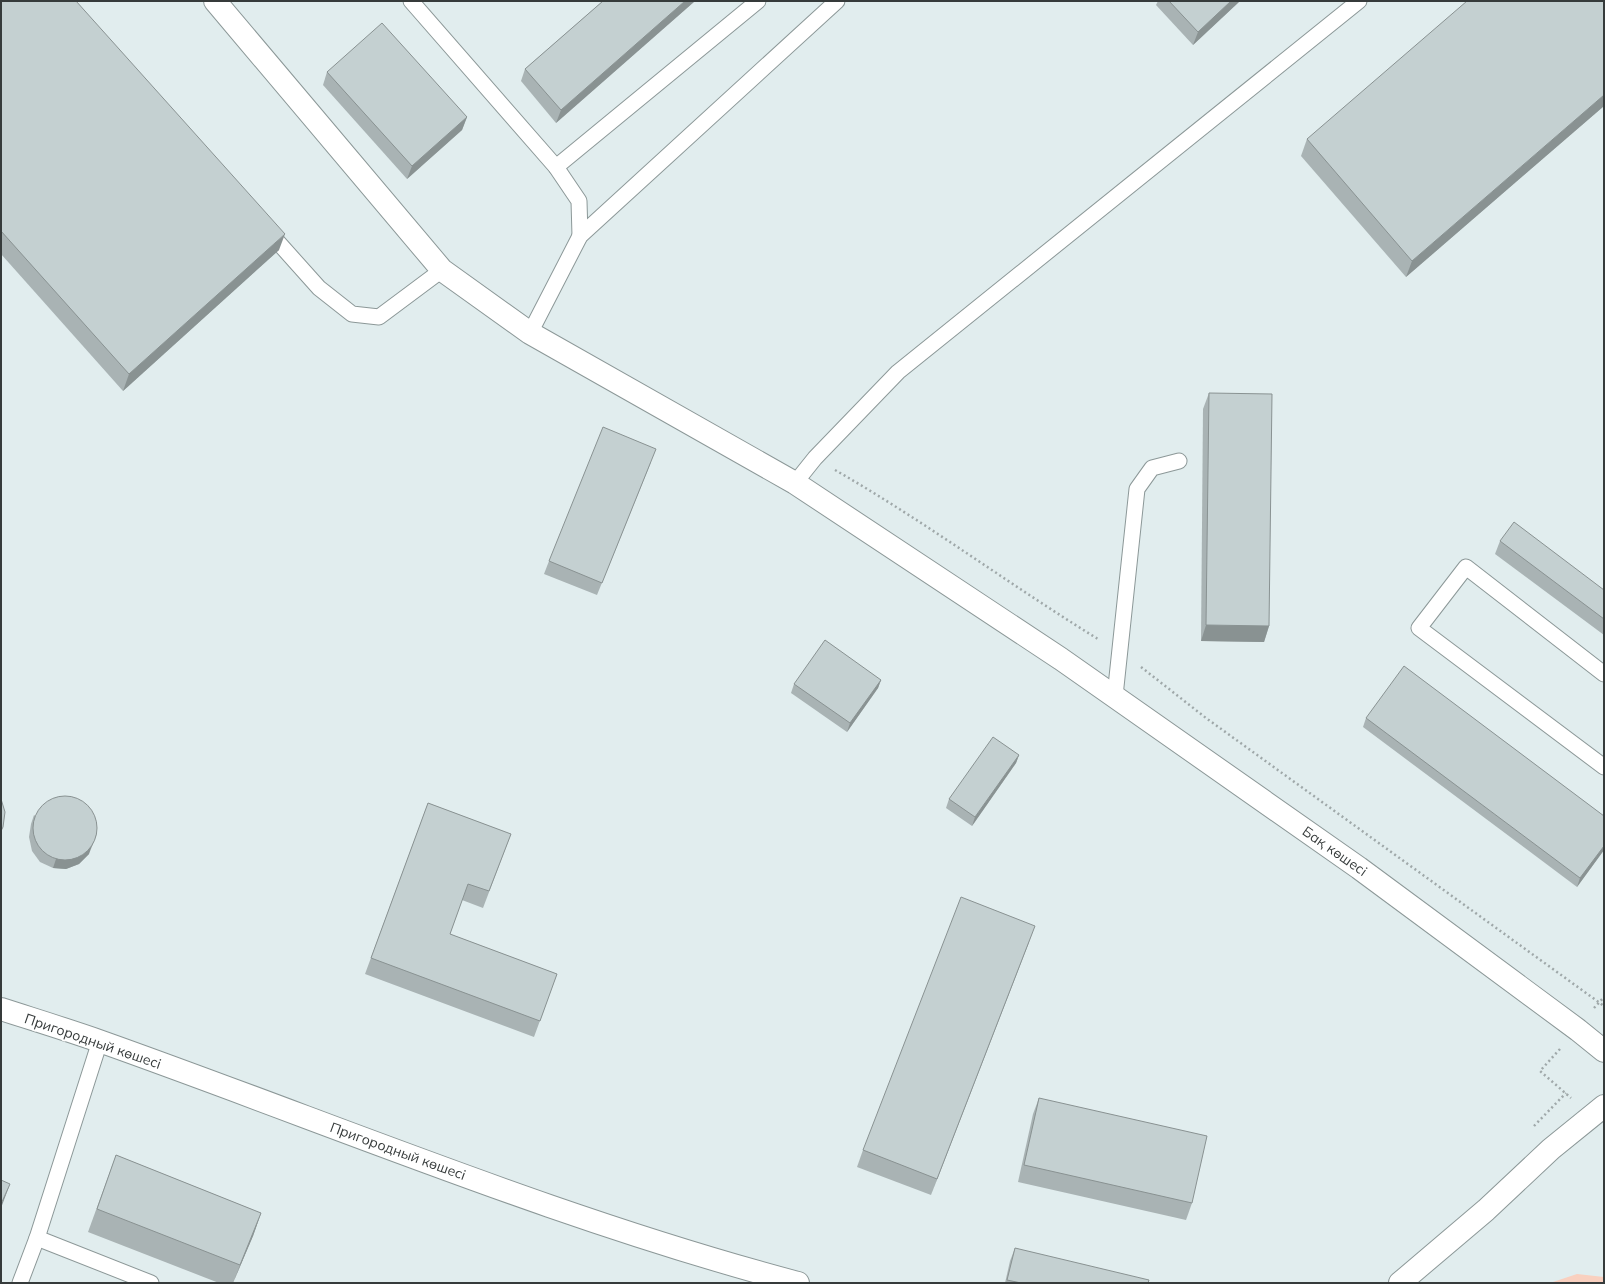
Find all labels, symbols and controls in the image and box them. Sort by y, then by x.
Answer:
street label: Бақ көшесі [1299,822,1371,880]
street label: Пригородный көшесі [22,1009,164,1073]
street label: Пригородный көшесі [328,1118,468,1184]

